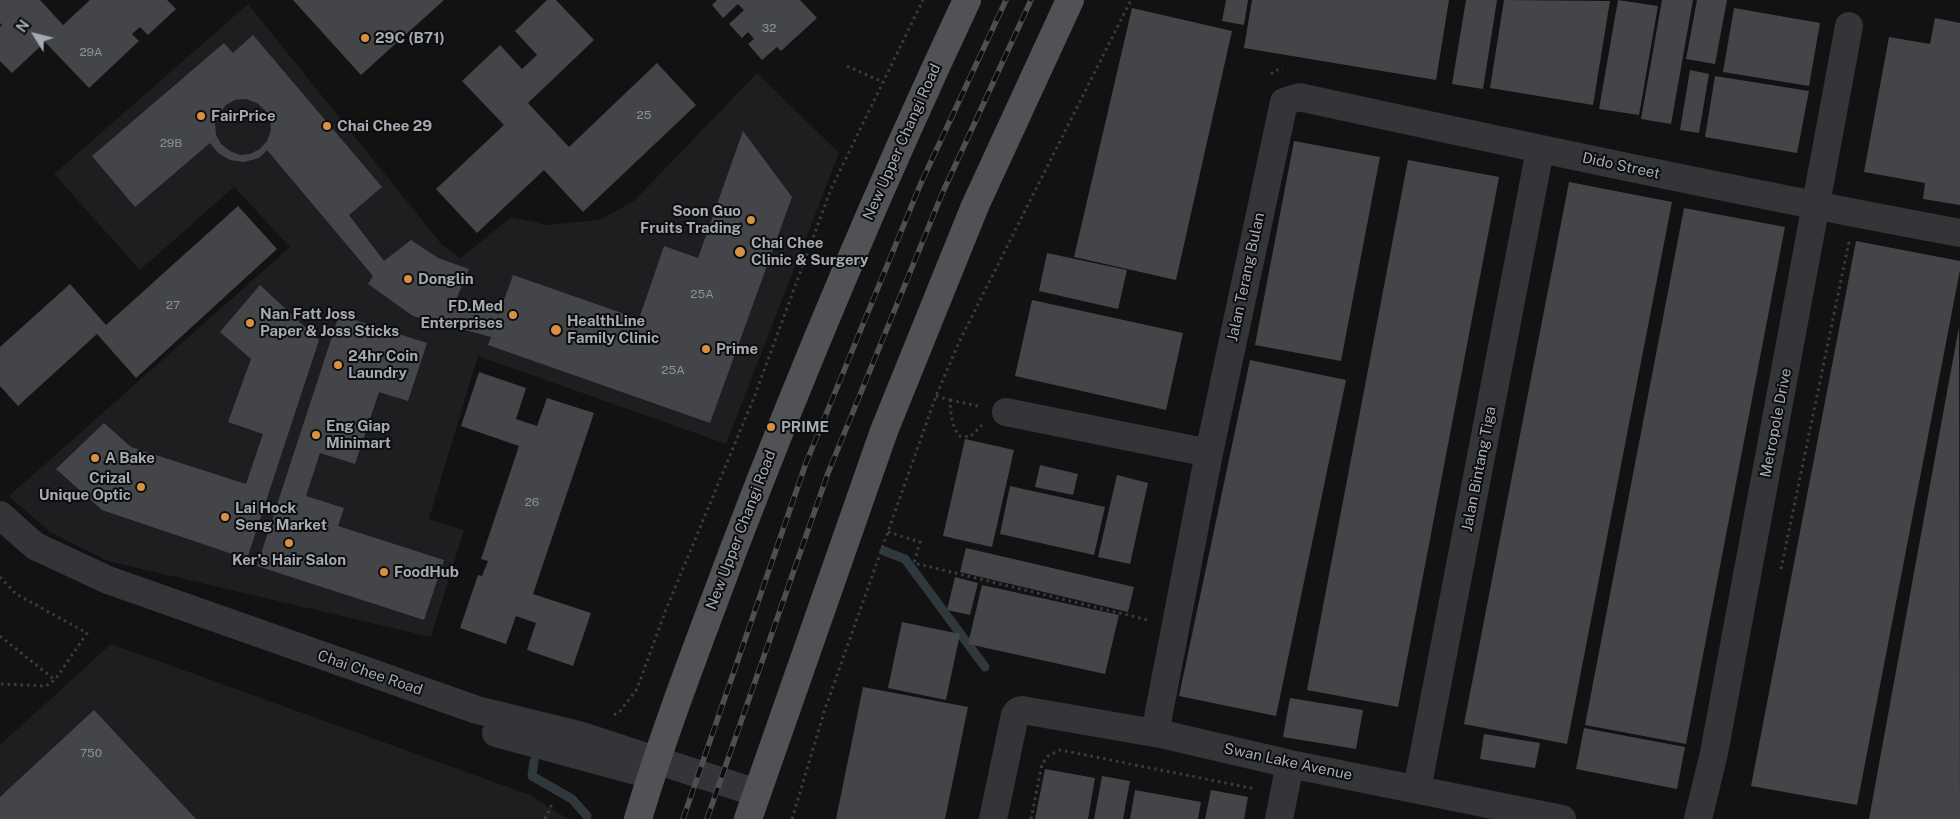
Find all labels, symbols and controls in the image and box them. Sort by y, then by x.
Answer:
north arrow [10,10,60,60]
text: N [13,17,33,35]
house number: 32 [762,21,776,35]
place label: 29C (B71) [375,29,445,47]
marker: 29C (B71) [359,32,371,44]
house number: 29A [79,45,103,59]
street label: New Upper Changi Road [859,61,945,223]
place label: FairPrice [211,107,276,125]
house number: 25 [637,108,651,122]
marker: FairPrice [195,110,207,122]
place label: Chai Chee 29 [337,117,432,135]
marker: Chai Chee 29 [321,120,333,132]
house number: 29B [160,136,182,150]
street label: Dido Street [1580,149,1662,183]
place label: Soon Guo Fruits Trading [640,202,741,237]
street label: Jalan Terang Bulan [1224,211,1268,343]
marker: Soon Guo Fruits Trading [745,214,757,226]
place label: Chai Chee Clinic & Surgery [751,234,868,269]
marker: Chai Chee Clinic & Surgery [733,245,747,259]
place label: Donglin [418,270,474,288]
marker: Donglin [402,273,414,285]
house number: 25A [690,287,714,301]
place label: FD.Med Enterprises [420,297,503,332]
house number: 27 [166,298,180,312]
place label: Nan Fatt Joss Paper & Joss Sticks [260,305,399,340]
marker: FD.Med Enterprises [507,309,519,321]
place label: HealthLine Family Clinic [567,312,659,347]
marker: Nan Fatt Joss Paper & Joss Sticks [244,317,256,329]
marker: HealthLine Family Clinic [549,323,563,337]
place label: Prime [716,340,758,358]
marker: Prime [700,343,712,355]
place label: 24hr Coin Laundry [348,347,418,382]
marker: 24hr Coin Laundry [332,359,344,371]
house number: 25A [661,363,685,377]
street label: Metropole Drive [1757,367,1795,479]
street label: Jalan Bintang Tiga [1458,405,1500,533]
place label: Eng Giap Minimart [326,417,391,452]
place label: PRIME [781,418,829,436]
marker: PRIME [765,421,777,433]
marker: Eng Giap Minimart [310,429,322,441]
street label: New Upper Changi Road [702,448,780,612]
place label: A Bake [105,449,155,467]
marker: A Bake [89,452,101,464]
place label: Crizal Unique Optic [39,469,131,504]
marker: Crizal Unique Optic [135,481,147,493]
house number: 26 [525,495,539,509]
place label: Lai Hock Seng Market [235,499,327,534]
marker: Lai Hock Seng Market [219,511,231,523]
marker: Ker’s Hair Salon [283,537,295,549]
place label: Ker’s Hair Salon [232,551,346,569]
place label: FoodHub [394,563,459,581]
marker: FoodHub [378,566,390,578]
street label: Chai Chee Road [315,647,425,699]
street label: Swan Lake Avenue [1222,740,1354,784]
house number: 750 [80,746,102,760]

